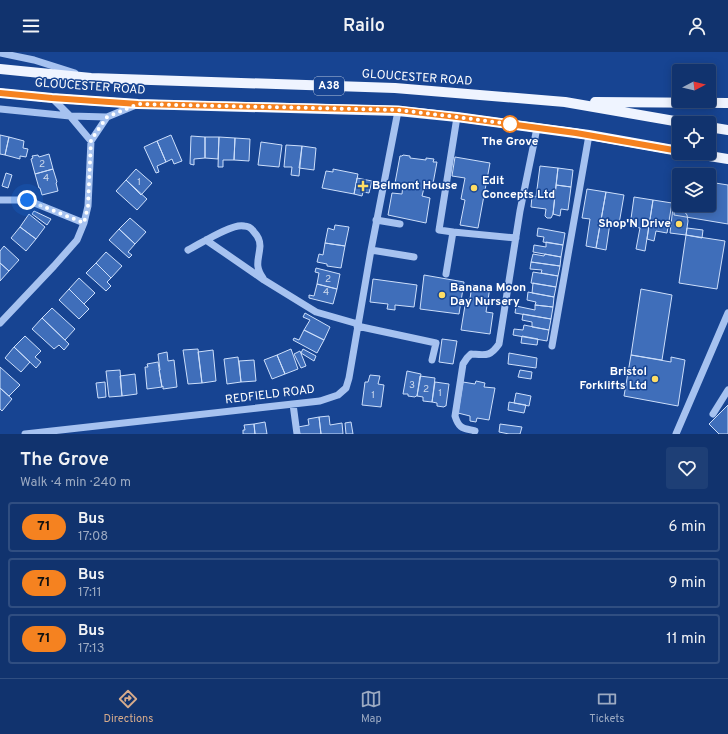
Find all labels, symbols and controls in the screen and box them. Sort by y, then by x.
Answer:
icon: menu [20,15,42,37]
text: Railo [343,15,385,38]
icon: person [686,15,708,37]
north arrow [672,64,716,108]
map controls [672,64,716,212]
street label: GLOUCESTER ROAD [361,66,473,90]
street label: GLOUCESTER ROAD [34,75,146,99]
road number: A38 [314,77,344,95]
marker: The Grove [501,115,519,133]
button: locate [672,116,716,160]
place label: The Grove [482,134,539,150]
house number: 2 [39,158,45,171]
button: layers [672,168,716,212]
house number: 4 [43,172,49,185]
place label: Edit Concepts Ltd [482,173,555,203]
house number: 1 [137,176,141,189]
place label: Belmont House [372,178,458,194]
marker: Belmont House [357,180,369,192]
marker: Edit Concepts Ltd [469,183,479,193]
your location [17,190,37,210]
place label: Shop'N Drive [598,216,671,232]
marker: Shop'N Drive [674,219,684,229]
house number: 2 [325,273,331,286]
place label: Banana Moon Day Nursery [450,280,526,310]
house number: 4 [323,286,329,299]
marker: Banana Moon Day Nursery [437,290,447,300]
place label: Bristol Forklifts Ltd [579,364,647,394]
marker: Bristol Forklifts Ltd [650,374,660,384]
house number: 3 [409,379,415,392]
street label: REDFIELD ROAD [224,382,316,408]
house number: 2 [423,383,429,396]
house number: 1 [438,387,442,400]
house number: 1 [371,389,375,402]
button: heart [666,447,708,489]
text: The Grove [20,448,109,472]
text: Walk · 4 min · 240 m [20,475,131,491]
text: Bus [78,510,105,529]
text: 71 [37,518,51,535]
text: 6 min [669,518,706,537]
text: 17:08 [78,529,108,545]
text: Bus [78,566,105,585]
text: 71 [37,574,51,591]
text: 9 min [669,574,706,593]
text: 17:11 [78,585,102,601]
text: Bus [78,622,105,641]
text: 71 [37,630,51,647]
text: 11 min [666,630,706,649]
text: 17:13 [78,641,105,657]
tab: Directions [103,688,153,726]
tab: Map [360,688,382,726]
tab: Tickets [589,688,625,726]

